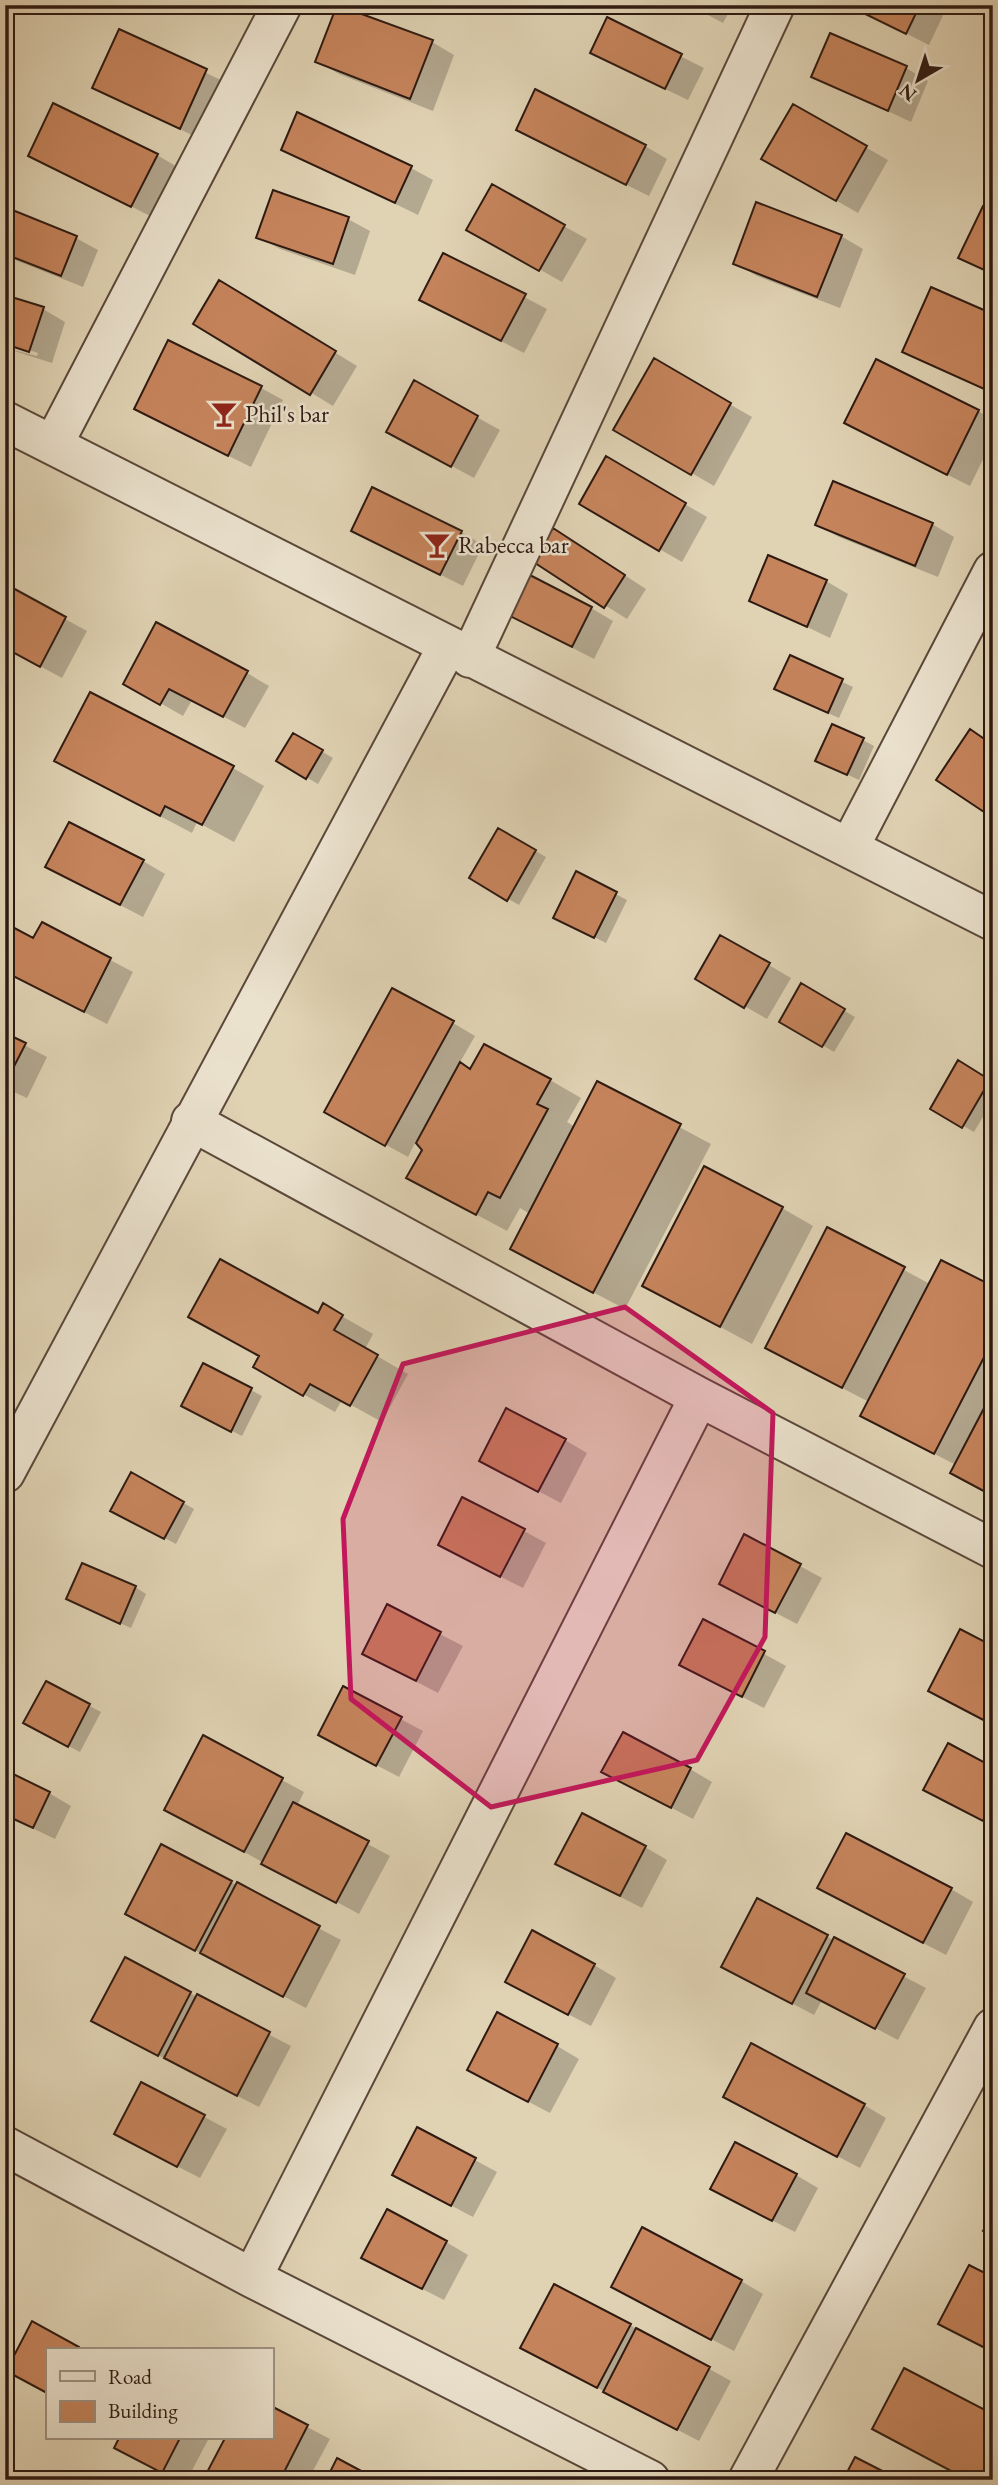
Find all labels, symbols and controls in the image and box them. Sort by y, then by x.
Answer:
north arrow [883,46,953,116]
text: N [893,78,921,107]
place label: Phil's bar [245,398,329,429]
bar icon: Phil's bar [209,399,239,429]
place label: Rabecca bar [458,529,569,560]
bar icon: Rabecca bar [422,530,452,560]
legend [46,2348,273,2440]
text: Road [108,2363,152,2390]
text: Building [108,2397,178,2424]

